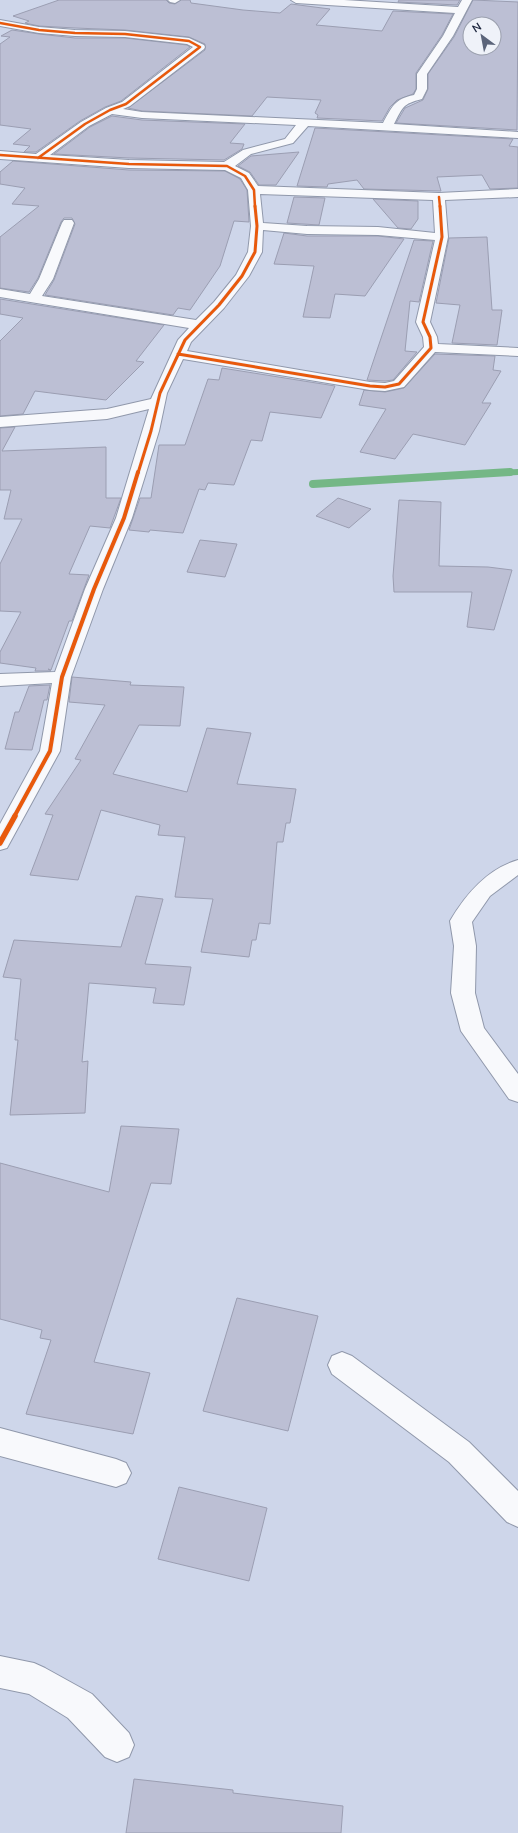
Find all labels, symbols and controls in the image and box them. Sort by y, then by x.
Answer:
north arrow [462,16,502,56]
text: N [469,19,484,36]

